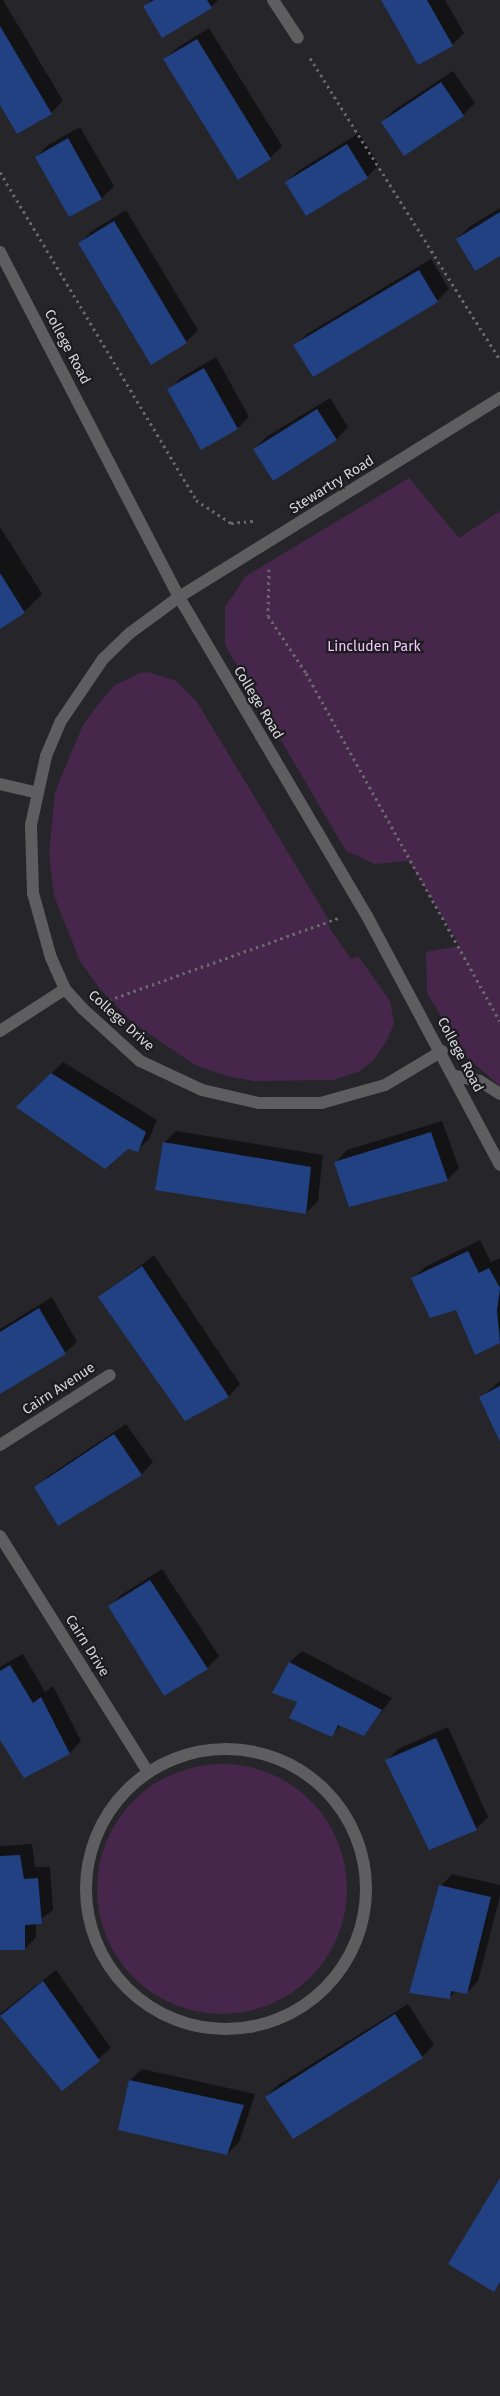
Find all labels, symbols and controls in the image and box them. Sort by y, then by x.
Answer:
street label: College Road [40,307,94,387]
street label: Stewartry Road [287,452,377,518]
park label: Lincluden Park [327,639,421,655]
street label: College Road [230,663,286,743]
street label: College Drive [85,987,157,1055]
street label: College Road [433,1015,487,1095]
street label: Cairn Avenue [20,1359,98,1419]
street label: Cairn Drive [61,1612,113,1680]

